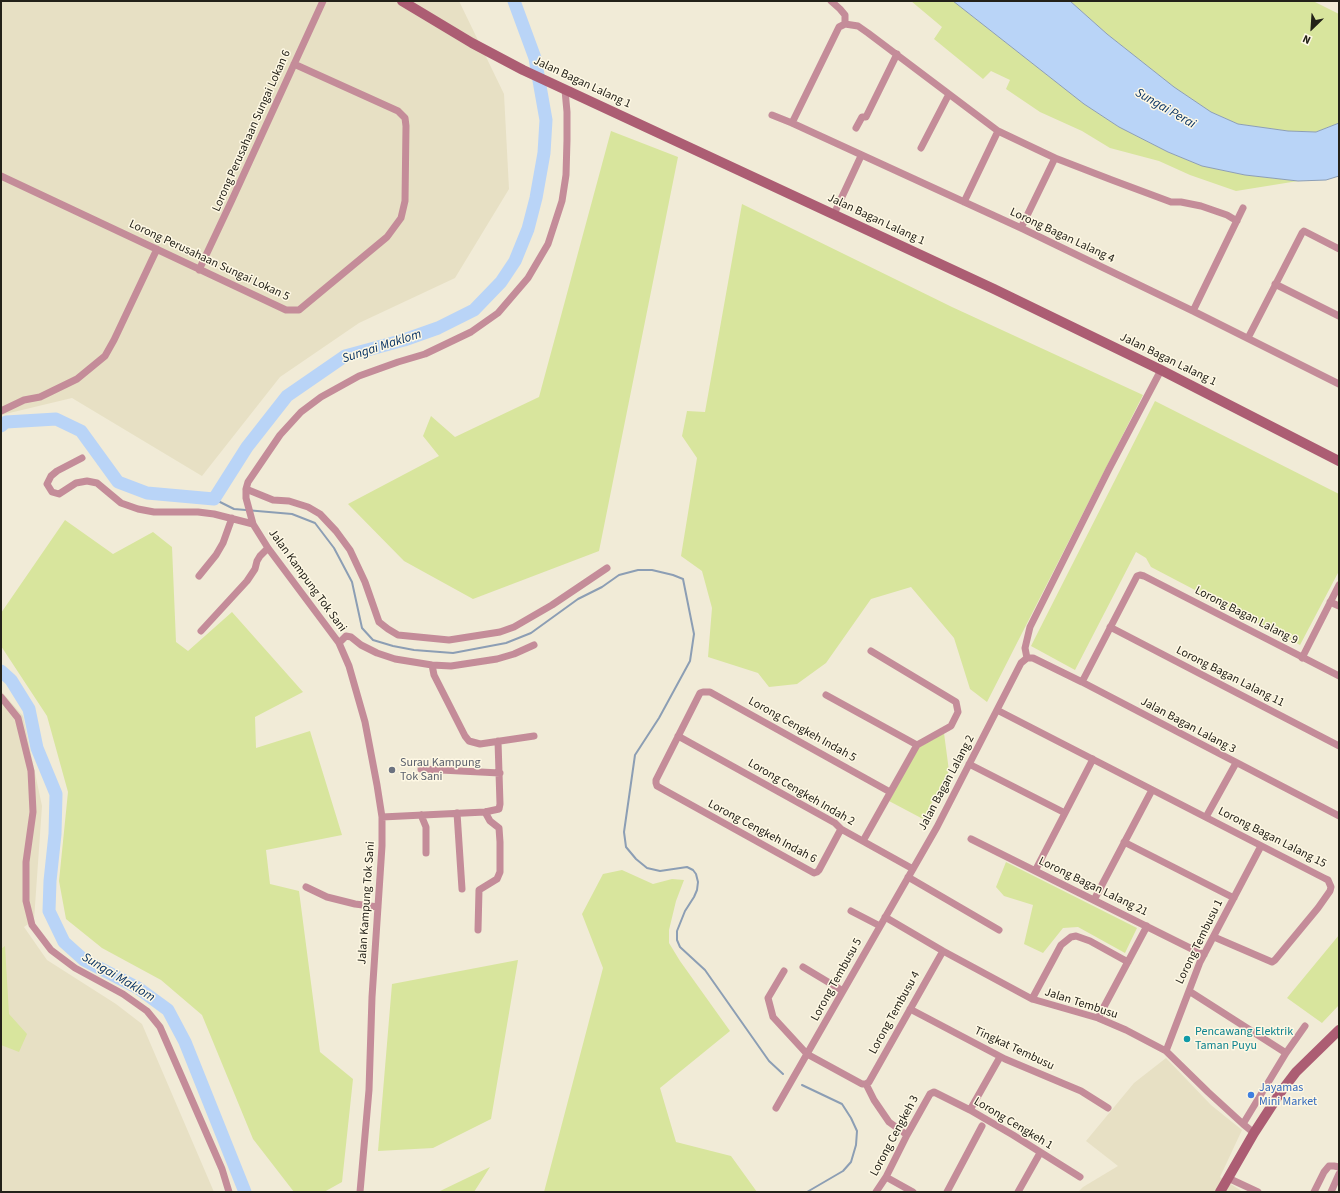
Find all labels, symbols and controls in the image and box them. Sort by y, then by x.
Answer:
north arrow [1292,8,1332,48]
text: N [1300,31,1313,48]
street label: Lorong Perusahaan Sungai Lokan 6 [210,48,294,214]
street label: Jalan Bagan Lalang 1 [531,54,633,112]
water label: Sungai Perai [1132,85,1198,133]
street label: Jalan Bagan Lalang 1 [825,191,927,249]
street label: Lorong Bagan Lalang 4 [1007,205,1117,267]
street label: Lorong Perusahaan Sungai Lokan 5 [127,217,291,305]
water label: Sungai Maklom [340,327,424,367]
street label: Jalan Bagan Lalang 1 [1117,330,1219,390]
street label: Jalan Kampung Tok Sani [265,527,349,635]
street label: Lorong Bagan Lalang 9 [1192,584,1300,648]
street label: Lorong Bagan Lalang 11 [1173,643,1287,711]
street label: Lorong Cengkeh Indah 5 [746,694,858,766]
street label: Jalan Bagan Lalang 3 [1138,695,1238,757]
street label: Jalan Bagan Lalang 2 [916,733,978,833]
place label: Surau Kampung Tok Sani [400,756,481,784]
street label: Lorong Cengkeh Indah 2 [745,756,857,830]
marker: Surau Kampung Tok Sani [387,765,397,775]
street label: Lorong Cengkeh Indah 6 [705,797,819,867]
street label: Lorong Bagan Lalang 15 [1215,804,1329,872]
street label: Jalan Kampung Tok Sani [356,841,378,965]
street label: Lorong Bagan Lalang 21 [1036,854,1150,920]
street label: Lorong Tembusu 1 [1173,897,1227,987]
street label: Lorong Tembusu 5 [808,936,866,1024]
water label: Sungai Maklom [79,950,157,1006]
street label: Lorong Tembusu 4 [866,969,924,1057]
street label: Jalan Tembusu [1043,985,1119,1023]
street label: Tingkat Tembusu [972,1024,1056,1074]
place label: Pencawang Elektrik Taman Puyu [1195,1025,1293,1053]
marker: Pencawang Elektrik Taman Puyu [1182,1034,1192,1044]
place label: Jayamas Mini Market [1259,1081,1317,1109]
marker: Jayamas Mini Market [1246,1090,1256,1100]
street label: Lorong Cengkeh 3 [868,1093,922,1179]
street label: Lorong Cengkeh 1 [971,1095,1055,1153]

